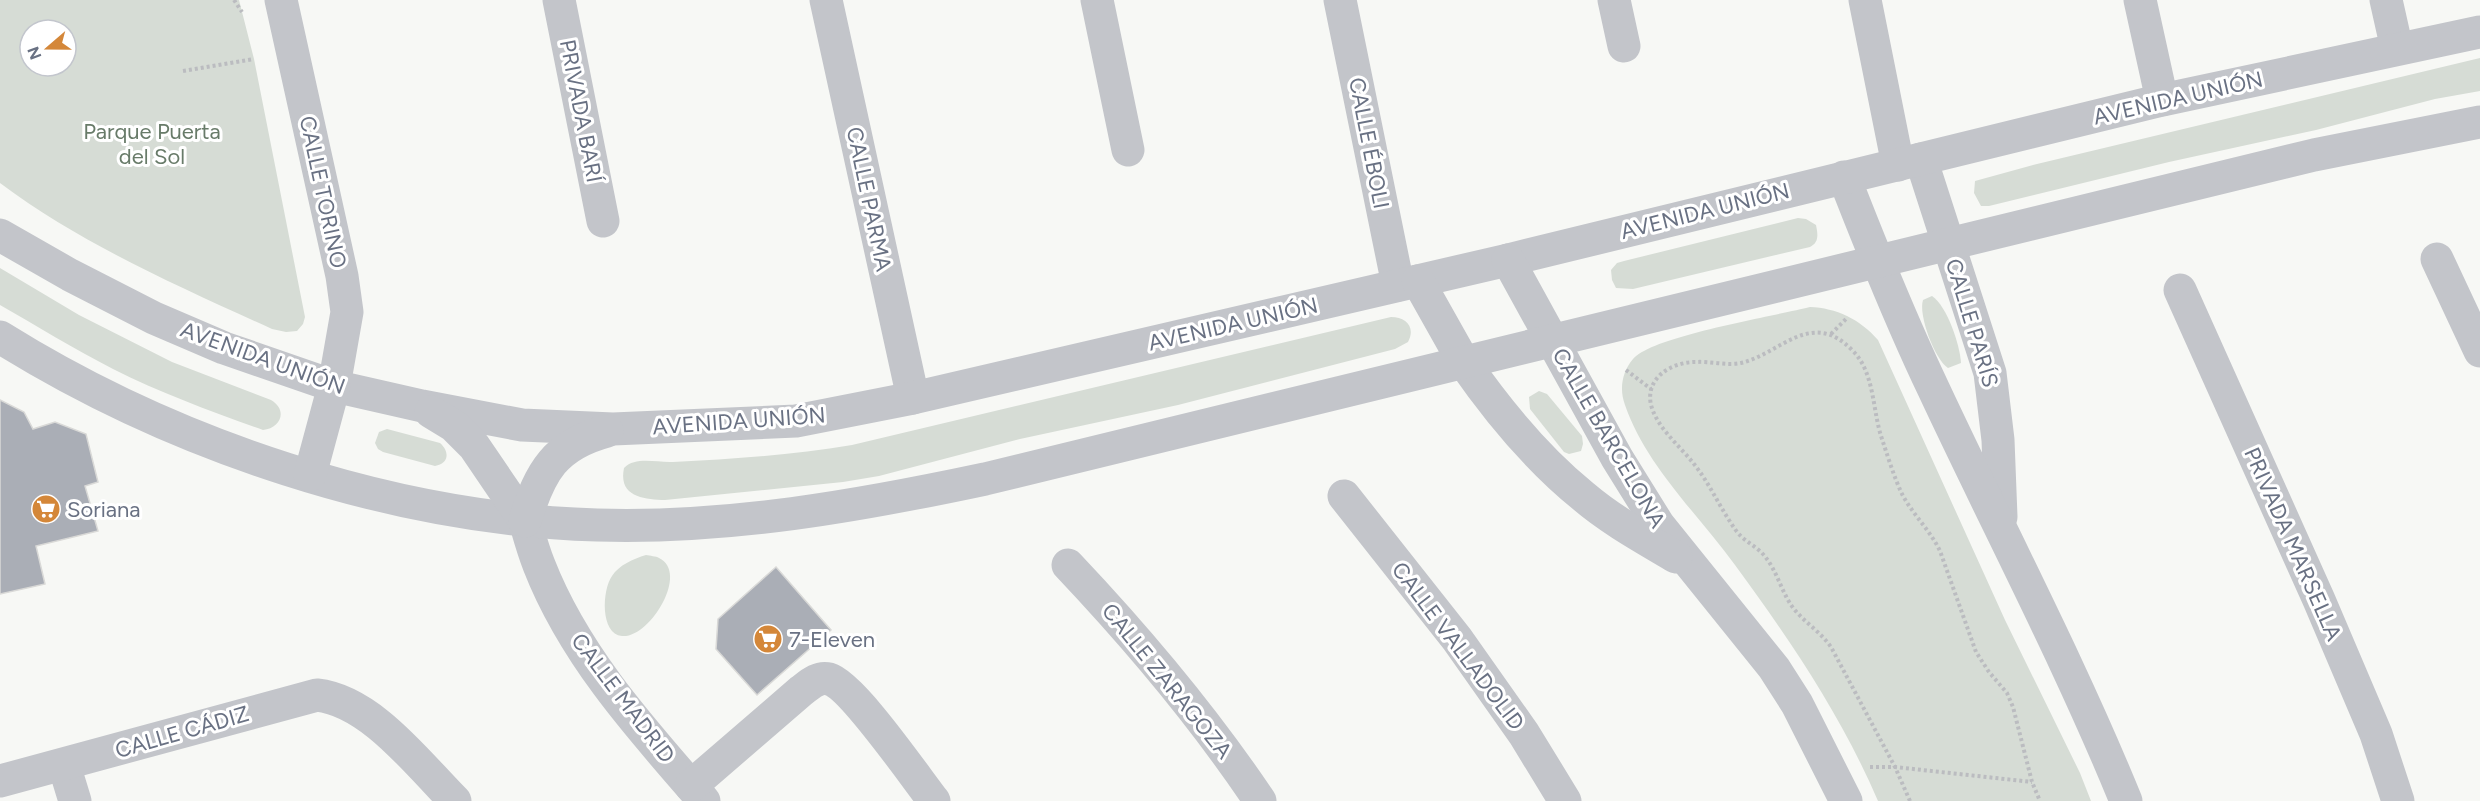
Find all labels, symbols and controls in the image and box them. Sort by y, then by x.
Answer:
north arrow [18,18,78,78]
street label: PRIVADA BARÍ [554,37,608,186]
text: N [23,44,45,62]
street label: AVENIDA UNIÓN [2091,65,2265,131]
street label: CALLE ÉBOLI [1343,75,1395,211]
street label: CALLE TORINO [294,113,352,271]
park label: Parque Puerta del Sol [83,118,221,170]
street label: CALLE PARMA [841,124,898,274]
street label: AVENIDA UNIÓN [1618,177,1792,245]
street label: CALLE PARÍS [1940,255,2004,391]
street label: AVENIDA UNIÓN [1146,291,1320,357]
street label: AVENIDA UNIÓN [177,316,349,400]
street label: CALLE BARCELONA [1547,343,1672,533]
street label: AVENIDA UNIÓN [652,401,826,441]
street label: PRIVADA MARSELLA [2238,443,2348,645]
supermarket icon: Soriana [30,493,62,525]
place label: Soriana [67,496,141,523]
street label: CALLE VALLADOLID [1386,556,1530,736]
street label: CALLE ZARAGOZA [1096,598,1238,764]
supermarket icon: 7-Eleven [752,623,784,655]
place label: 7-Eleven [789,626,875,653]
street label: CALLE MADRID [565,628,681,768]
street label: CALLE CÁDIZ [112,700,252,764]

